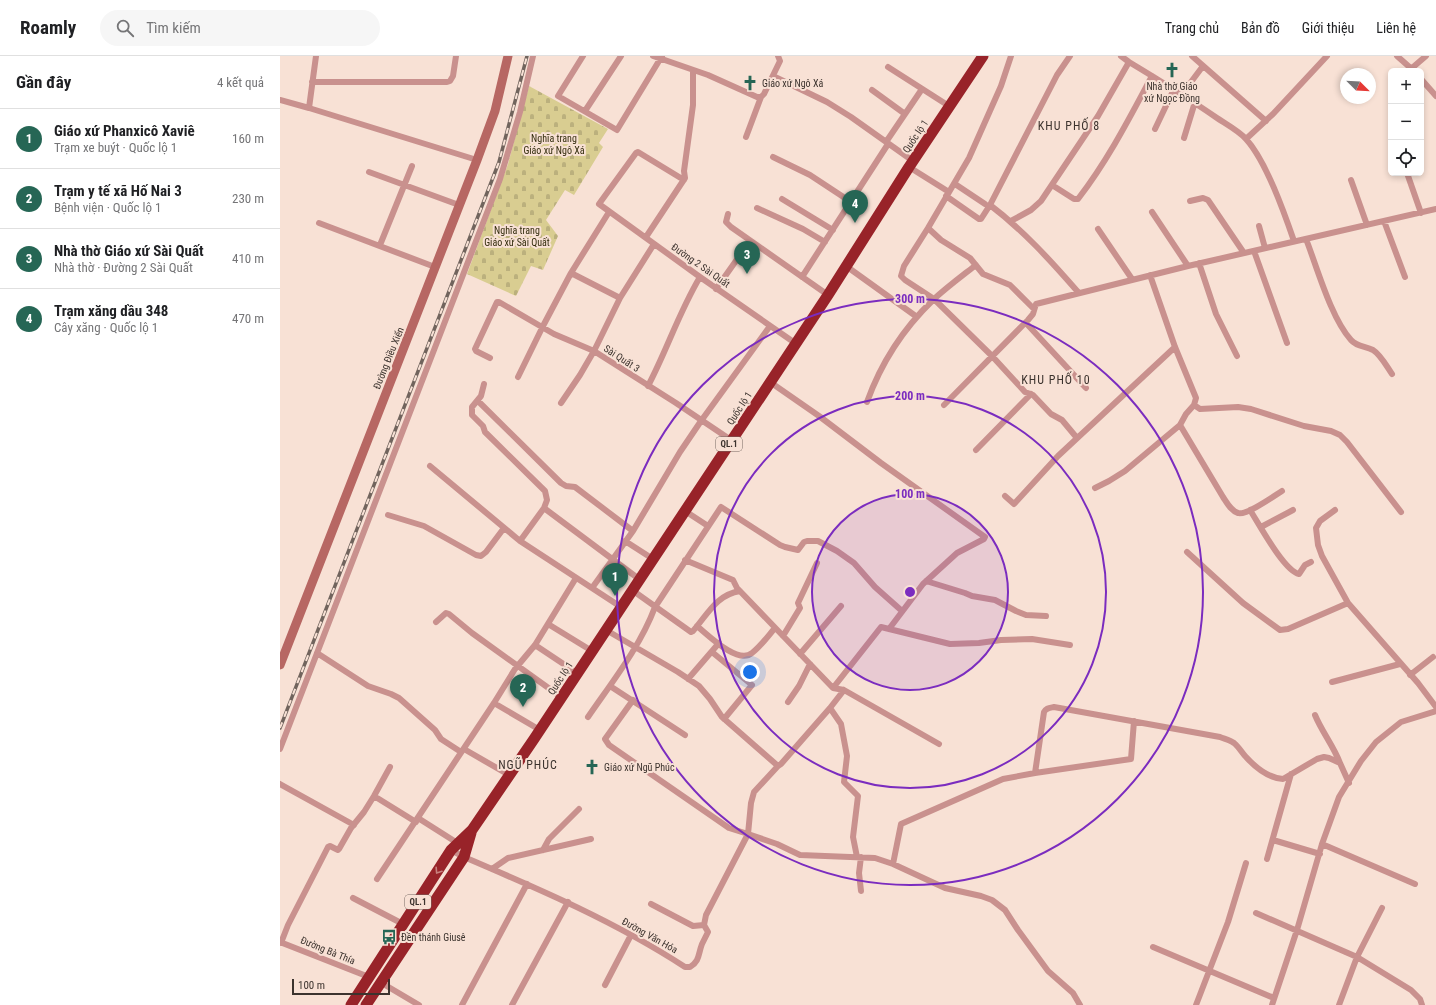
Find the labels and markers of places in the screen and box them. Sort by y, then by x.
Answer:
church icon: Nhà thờ Giáo xứ Ngọc Đồng [1163,61,1181,79]
church icon: Giáo xứ Ngô Xá [741,74,759,92]
place label: Giáo xứ Ngô Xá [762,78,823,89]
place label: Nhà thờ Giáo xứ Ngọc Đồng [1144,81,1200,105]
pin: 4 [842,190,868,223]
pin: 3 [734,241,760,274]
pin: 1 [602,563,628,596]
centre of rings [903,585,917,599]
pin: 2 [510,674,536,707]
church icon: Giáo xứ Ngũ Phúc [583,758,601,776]
place label: Giáo xứ Ngũ Phúc [604,762,675,773]
bus stop icon: Đền thánh Giusê [380,928,398,946]
place label: Đền thánh Giusê [401,931,466,943]

